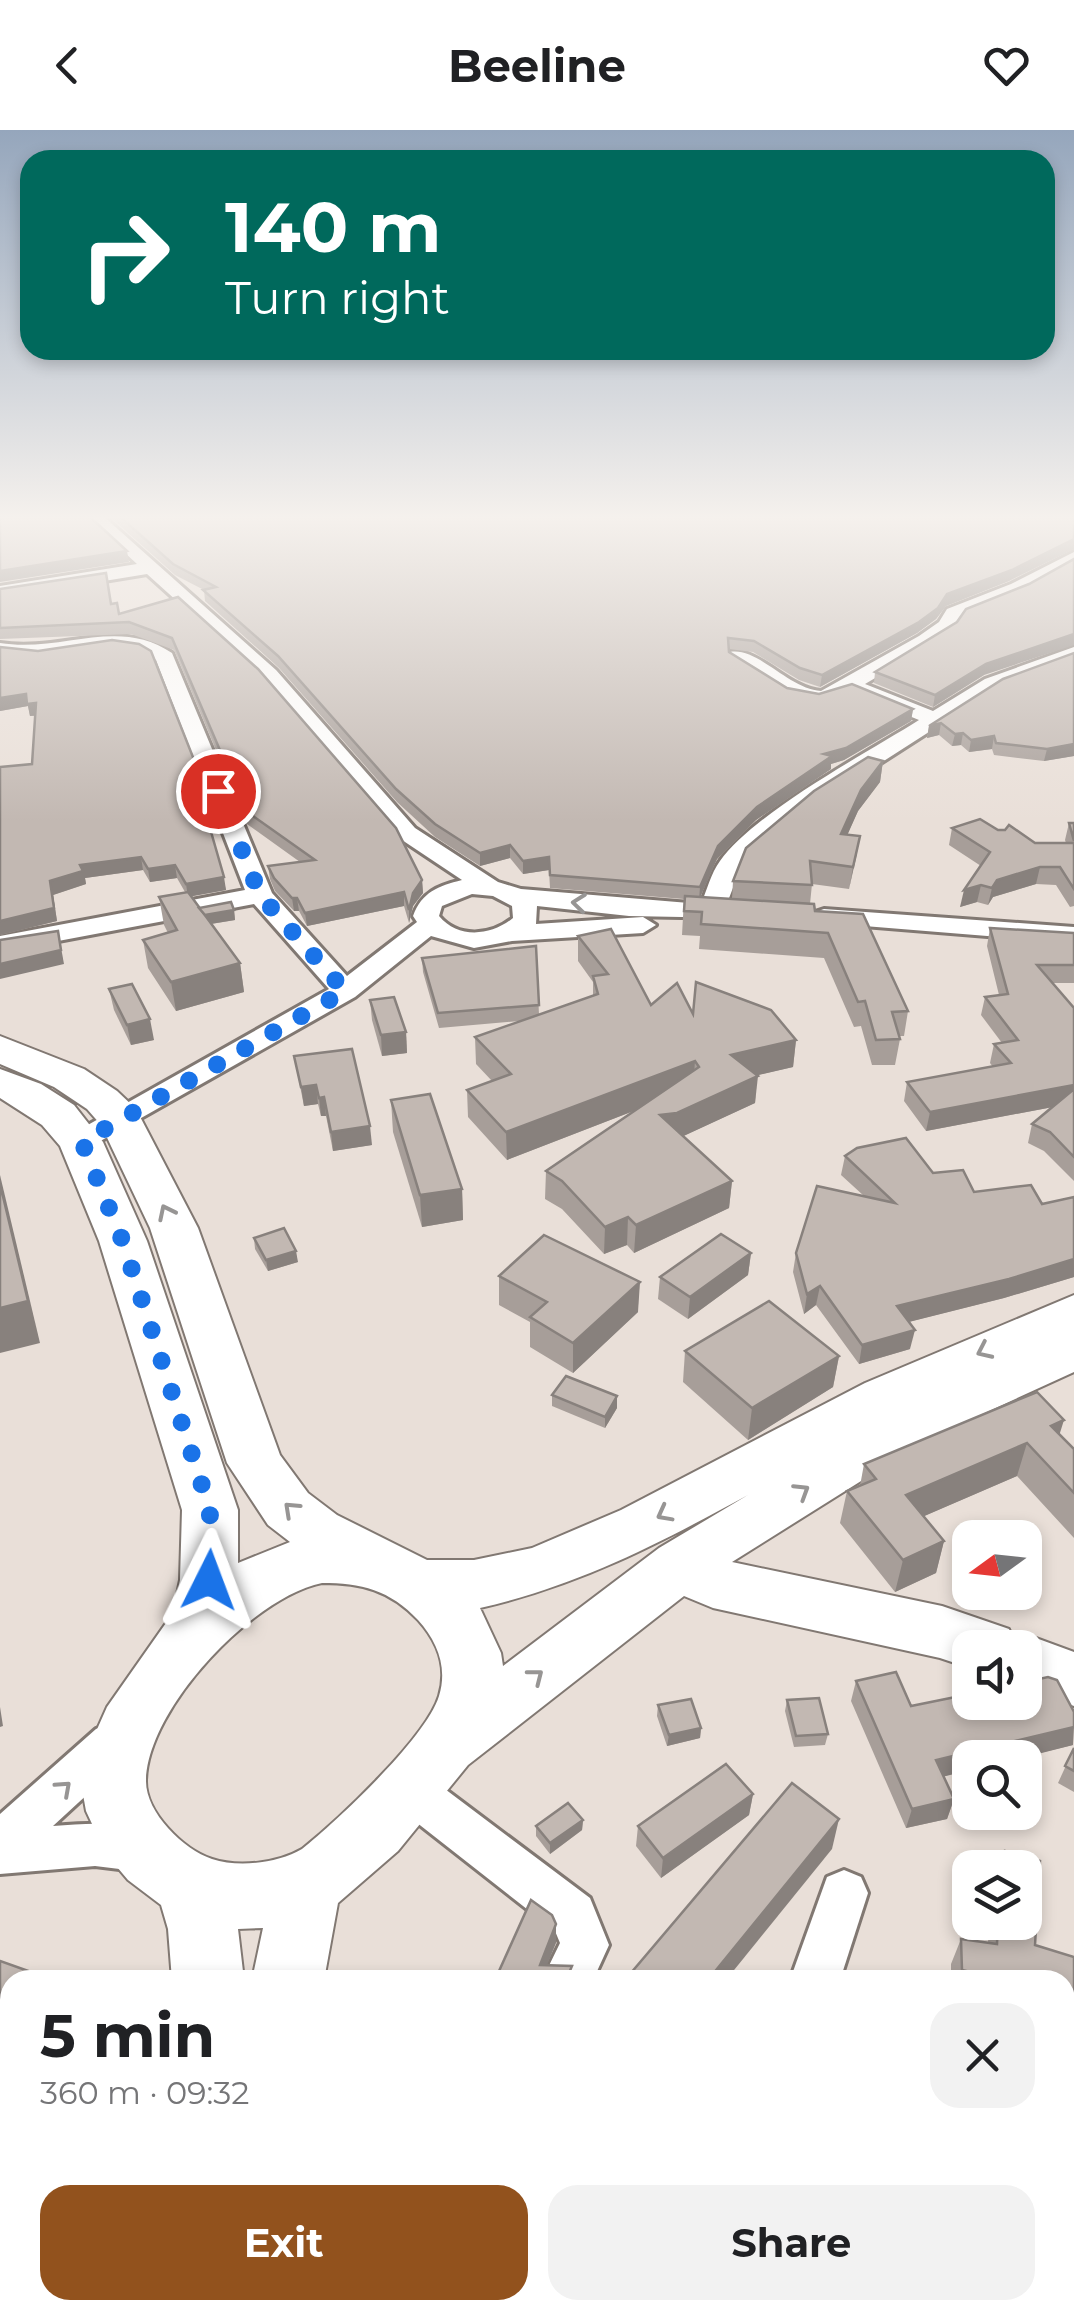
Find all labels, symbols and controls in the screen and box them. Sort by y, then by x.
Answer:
icon: back [40,38,95,93]
text: Beeline [448,38,626,93]
icon: heart [979,38,1034,93]
text: 140 m [225,184,441,270]
icon: right [60,190,190,320]
text: Turn right [225,270,450,325]
pin [176,749,261,834]
icon: arrive [191,764,246,819]
one-way arrow [571,893,587,914]
one-way arrow [158,1204,178,1222]
one-way arrow [976,1338,994,1358]
one-way arrow [791,1484,809,1503]
one-way arrow [284,1502,302,1520]
one-way arrow [656,1502,674,1521]
north arrow [952,1520,1042,1610]
map controls [952,1520,1042,1940]
position arrow [157,1528,261,1632]
button: sound [952,1630,1042,1720]
one-way arrow [525,1670,543,1688]
button: search [952,1740,1042,1830]
one-way arrow [52,1781,71,1799]
button: layers [952,1850,1042,1940]
text: 5 min [40,1999,215,2072]
button: close [930,2003,1035,2108]
text: 360 m · 09:32 [40,2073,249,2112]
button: Exit [40,2185,528,2300]
button: Share [548,2185,1035,2300]

